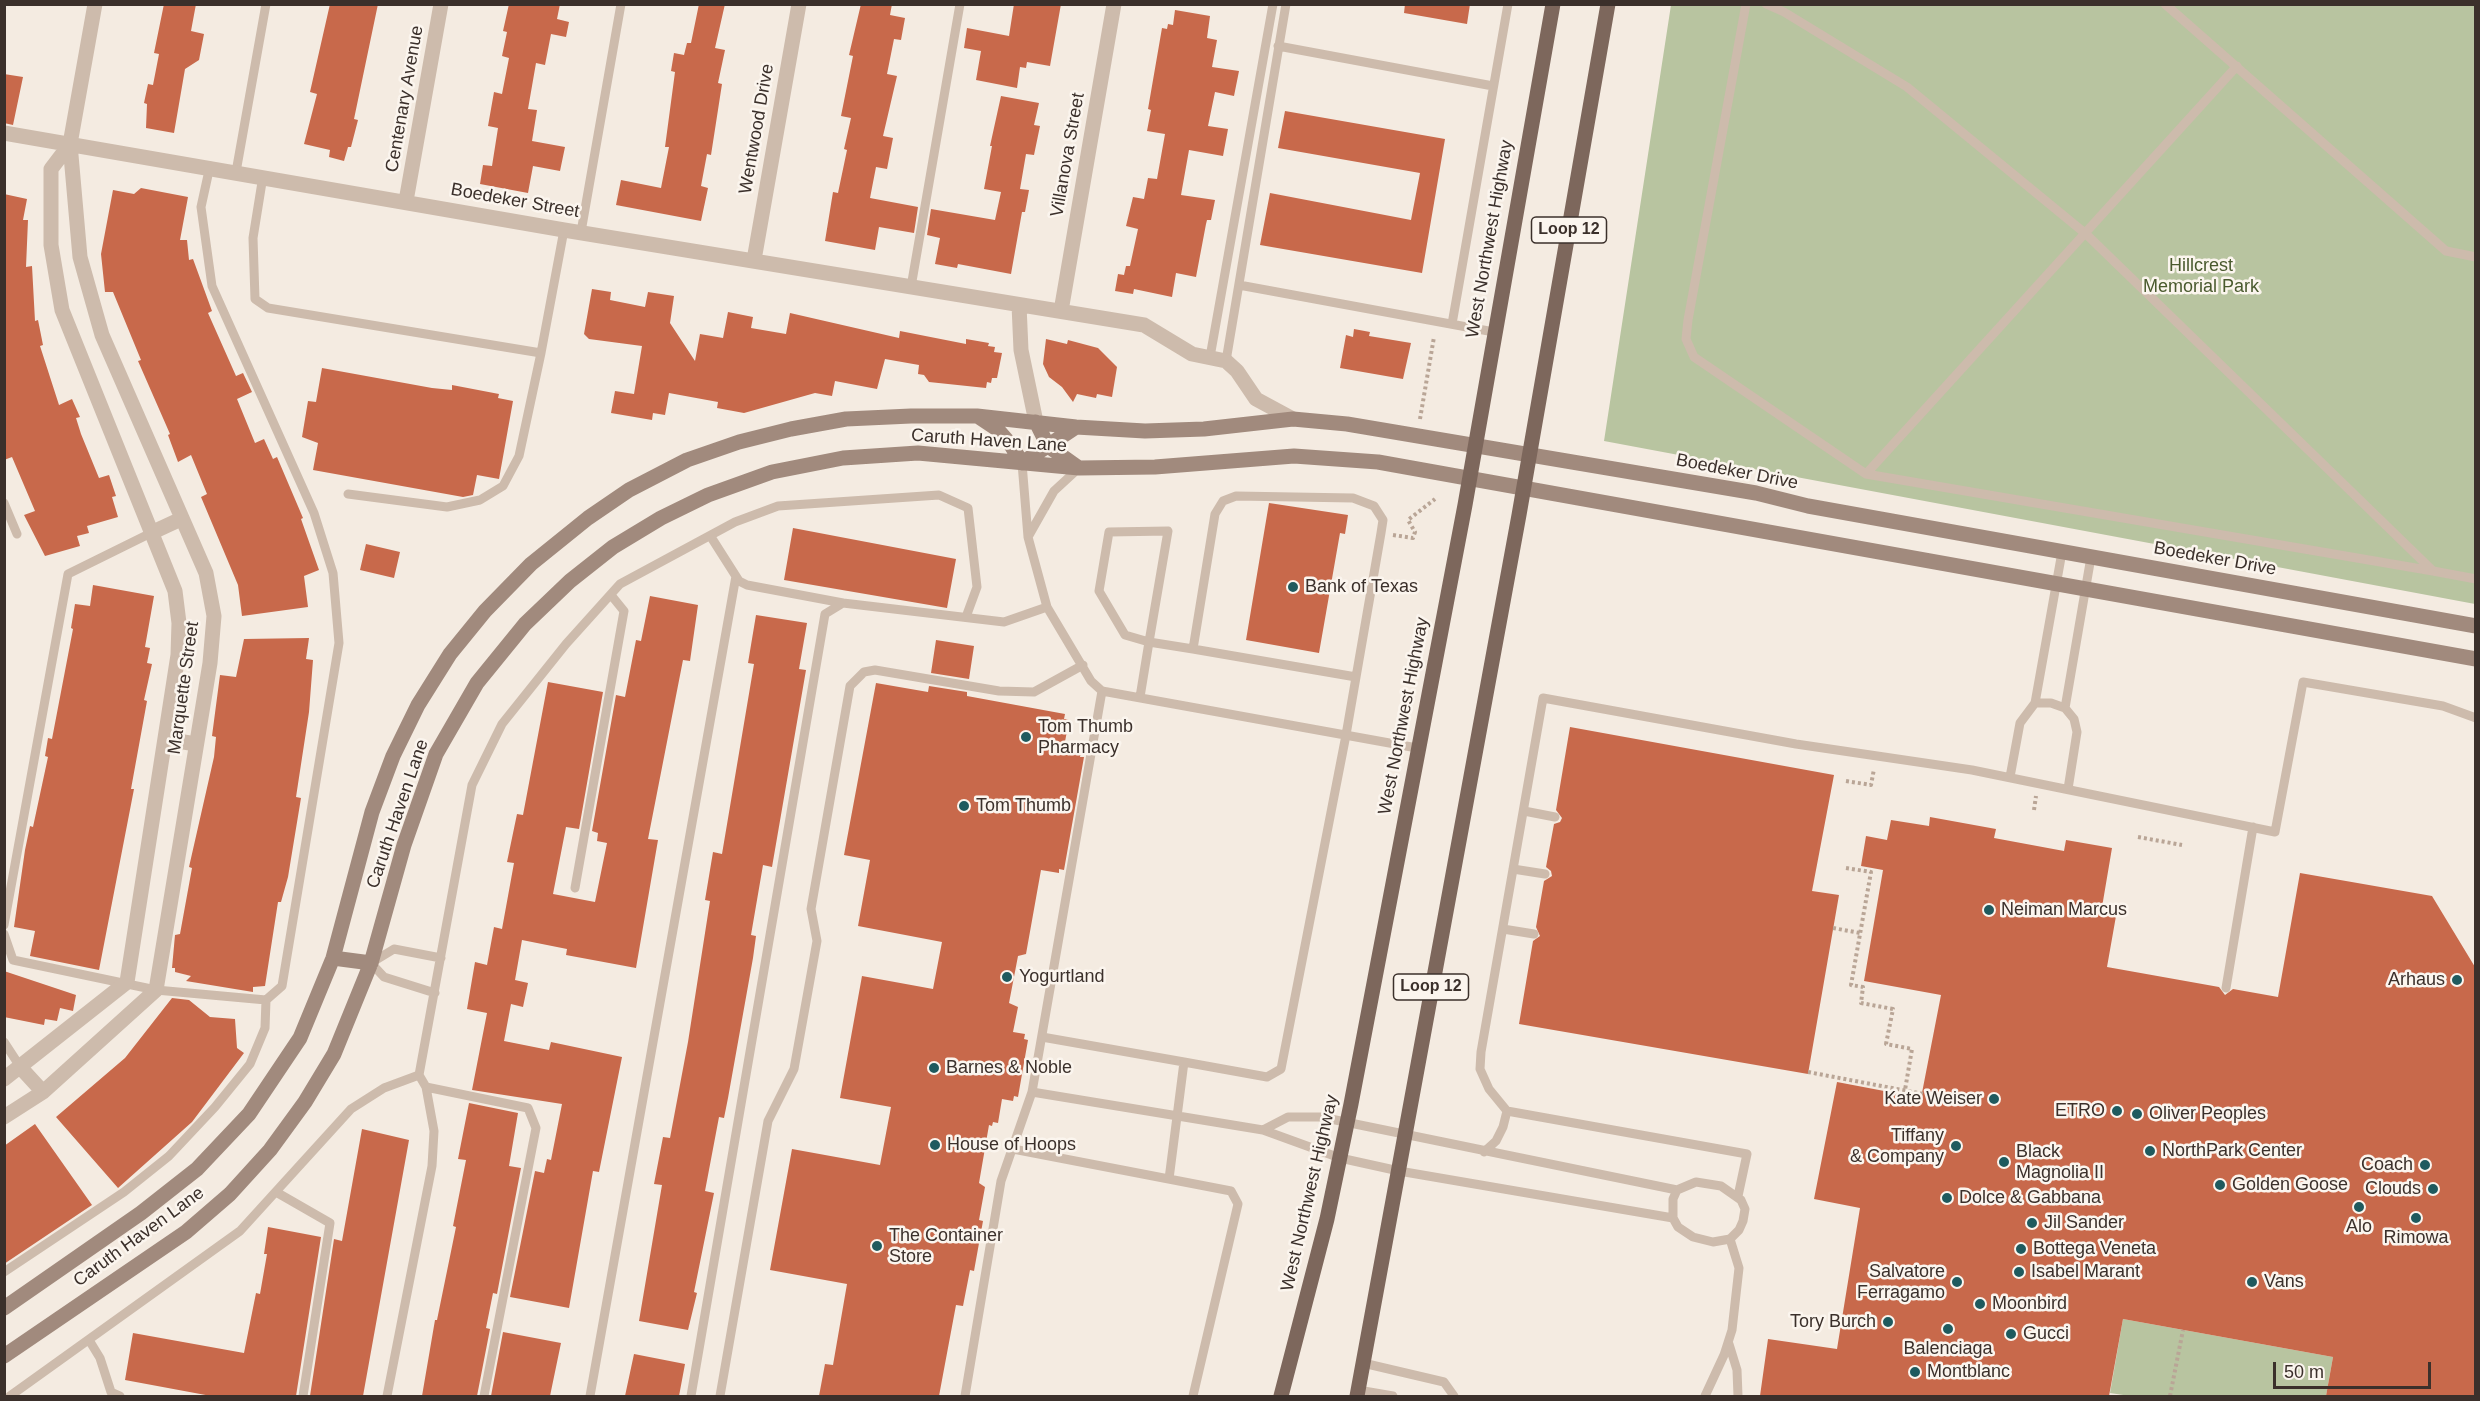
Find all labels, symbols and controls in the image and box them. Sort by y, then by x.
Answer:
street label: Centenary Avenue [381,24,429,174]
street label: Wentwood Drive [735,62,779,196]
street label: Villanova Street [1046,91,1090,219]
street label: West Northwest Highway [1462,138,1518,340]
street label: Boedeker Street [449,179,581,223]
road number: Loop 12 [1532,217,1606,243]
park label: Hillcrest Memorial Park [2143,255,2259,298]
street label: Caruth Haven Lane [910,425,1068,457]
street label: Boedeker Drive [1674,450,1800,494]
street label: Boedeker Drive [2152,538,2278,580]
place label: Bank of Texas [1305,576,1418,598]
marker: Bank of Texas [1286,580,1300,594]
street label: West Northwest Highway [1374,615,1434,817]
street label: Marquette Street [164,620,204,756]
place label: Tom Thumb Pharmacy [1038,716,1133,758]
marker: Tom Thumb Pharmacy [1019,730,1033,744]
street label: Caruth Haven Lane [362,737,434,891]
place label: Tom Thumb [976,795,1071,817]
marker: Tom Thumb [957,799,971,813]
place label: Neiman Marcus [2001,899,2127,921]
marker: Neiman Marcus [1982,903,1996,917]
place label: Yogurtland [1019,966,1104,988]
place label: Arhaus [2388,969,2445,991]
marker: Yogurtland [1000,970,1014,984]
marker: Arhaus [2450,973,2464,987]
road number: Loop 12 [1394,974,1468,1000]
place label: Barnes & Noble [946,1057,1072,1079]
marker: Barnes & Noble [927,1061,941,1075]
place label: Kate Weiser [1884,1088,1982,1110]
marker: Kate Weiser [1987,1092,2001,1106]
street label: West Northwest Highway [1277,1093,1343,1293]
place label: ETRO [2055,1100,2105,1122]
place label: Oliver Peoples [2149,1103,2266,1125]
marker: ETRO [2110,1104,2124,1118]
marker: Oliver Peoples [2130,1107,2144,1121]
place label: Tiffany & Company [1850,1125,1944,1168]
place label: House of Hoops [947,1134,1076,1156]
marker: House of Hoops [928,1138,942,1152]
marker: Tiffany & Company [1949,1139,1963,1153]
place label: NorthPark Center [2162,1140,2302,1162]
place label: Black Magnolia II [2016,1141,2104,1184]
marker: NorthPark Center [2143,1144,2157,1158]
place label: Coach [2361,1154,2413,1176]
marker: Black Magnolia II [1997,1155,2011,1169]
marker: Coach [2418,1158,2432,1172]
place label: Golden Goose [2232,1174,2348,1196]
marker: Golden Goose [2213,1178,2227,1192]
place label: Clouds [2365,1178,2421,1200]
street label: Caruth Haven Lane [70,1182,208,1292]
marker: Clouds [2426,1182,2440,1196]
place label: Dolce & Gabbana [1959,1187,2101,1209]
marker: Dolce & Gabbana [1940,1191,1954,1205]
marker: Alo [2352,1200,2366,1214]
marker: Rimowa [2409,1211,2423,1225]
place label: Jil Sander [2044,1212,2124,1234]
marker: Jil Sander [2025,1216,2039,1230]
place label: Alo [2346,1216,2372,1238]
place label: The Container Store [889,1225,1003,1268]
place label: Rimowa [2383,1227,2449,1249]
place label: Bottega Veneta [2033,1238,2156,1260]
marker: The Container Store [870,1239,884,1253]
marker: Bottega Veneta [2014,1242,2028,1256]
place label: Salvatore Ferragamo [1857,1261,1945,1304]
place label: Isabel Marant [2031,1261,2140,1283]
marker: Isabel Marant [2012,1265,2026,1279]
place label: Vans [2264,1271,2304,1293]
marker: Salvatore Ferragamo [1950,1275,1964,1289]
marker: Vans [2245,1275,2259,1289]
place label: Moonbird [1992,1293,2067,1315]
marker: Moonbird [1973,1297,1987,1311]
place label: Tory Burch [1790,1311,1876,1333]
marker: Tory Burch [1881,1315,1895,1329]
marker: Balenciaga [1941,1322,1955,1336]
place label: Gucci [2023,1323,2069,1345]
marker: Gucci [2004,1327,2018,1341]
place label: Balenciaga [1903,1338,1993,1360]
scale bar [2276,1350,2434,1388]
place label: Montblanc [1927,1361,2010,1383]
text: 50 m [2284,1362,2324,1382]
marker: Montblanc [1908,1365,1922,1379]

